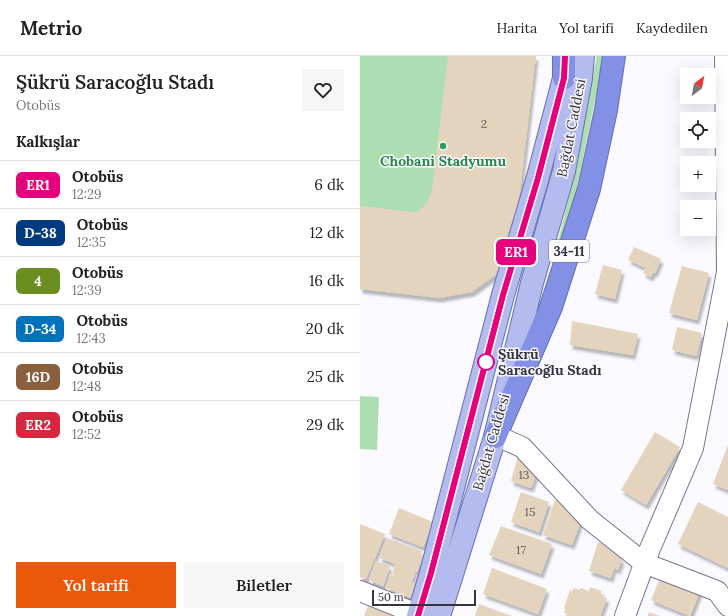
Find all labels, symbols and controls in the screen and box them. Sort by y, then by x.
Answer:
text: Metrio [20,16,82,40]
text: Harita [496,19,537,37]
text: Yol tarifi [559,19,614,37]
text: Kaydedilen [636,19,708,37]
north arrow [680,68,716,104]
map controls [680,68,716,236]
button: heart [302,69,344,111]
text: Şükrü Saracoğlu Stadı [16,70,214,94]
street label: Bağdat Caddesi [553,77,589,179]
text: Otobüs [16,97,60,114]
button: locate [680,112,716,148]
house number: 2 [481,116,487,131]
text: Kalkışlar [16,132,80,151]
marker: Chobani Stadyumu [438,141,448,151]
place label: Chobani Stadyumu [380,152,506,170]
button: + [680,156,716,192]
text: Otobüs [72,167,123,186]
text: 6 dk [314,175,344,194]
text: ER1 [26,176,50,194]
text: 12:29 [72,186,101,203]
button: − [680,200,716,236]
text: Otobüs [77,215,128,234]
text: 12 dk [310,223,344,242]
text: D-38 [24,224,57,242]
text: 12:35 [77,234,106,251]
line badge: ER1 [493,239,539,265]
road number: 34-11 [549,240,589,262]
text: ER1 [504,243,528,261]
text: Otobüs [72,263,123,282]
text: 16 dk [309,271,344,290]
text: 4 [34,272,42,290]
text: 12:39 [72,282,102,299]
text: Otobüs [76,311,128,330]
text: 20 dk [306,319,344,338]
text: D-34 [24,320,56,338]
text: 12:43 [76,330,106,347]
place label: Şükrü Saracoğlu Stadı [498,345,602,379]
marker: Şükrü Saracoğlu Stadı [477,353,495,371]
text: Otobüs [72,359,123,378]
text: 25 dk [307,367,344,386]
text: 16D [26,368,50,386]
text: 12:48 [72,378,101,395]
street label: Bağdat Caddesi [469,391,513,493]
text: Otobüs [72,407,123,426]
text: 29 dk [306,415,344,434]
text: ER2 [25,416,51,434]
text: 12:52 [72,426,101,443]
house number: 13 [518,467,530,482]
house number: 15 [525,504,535,519]
house number: 17 [516,542,526,557]
button: Yol tarifi [16,562,176,608]
button: Biletler [184,562,344,608]
scale bar [372,588,476,607]
text: 50 m [378,590,404,604]

